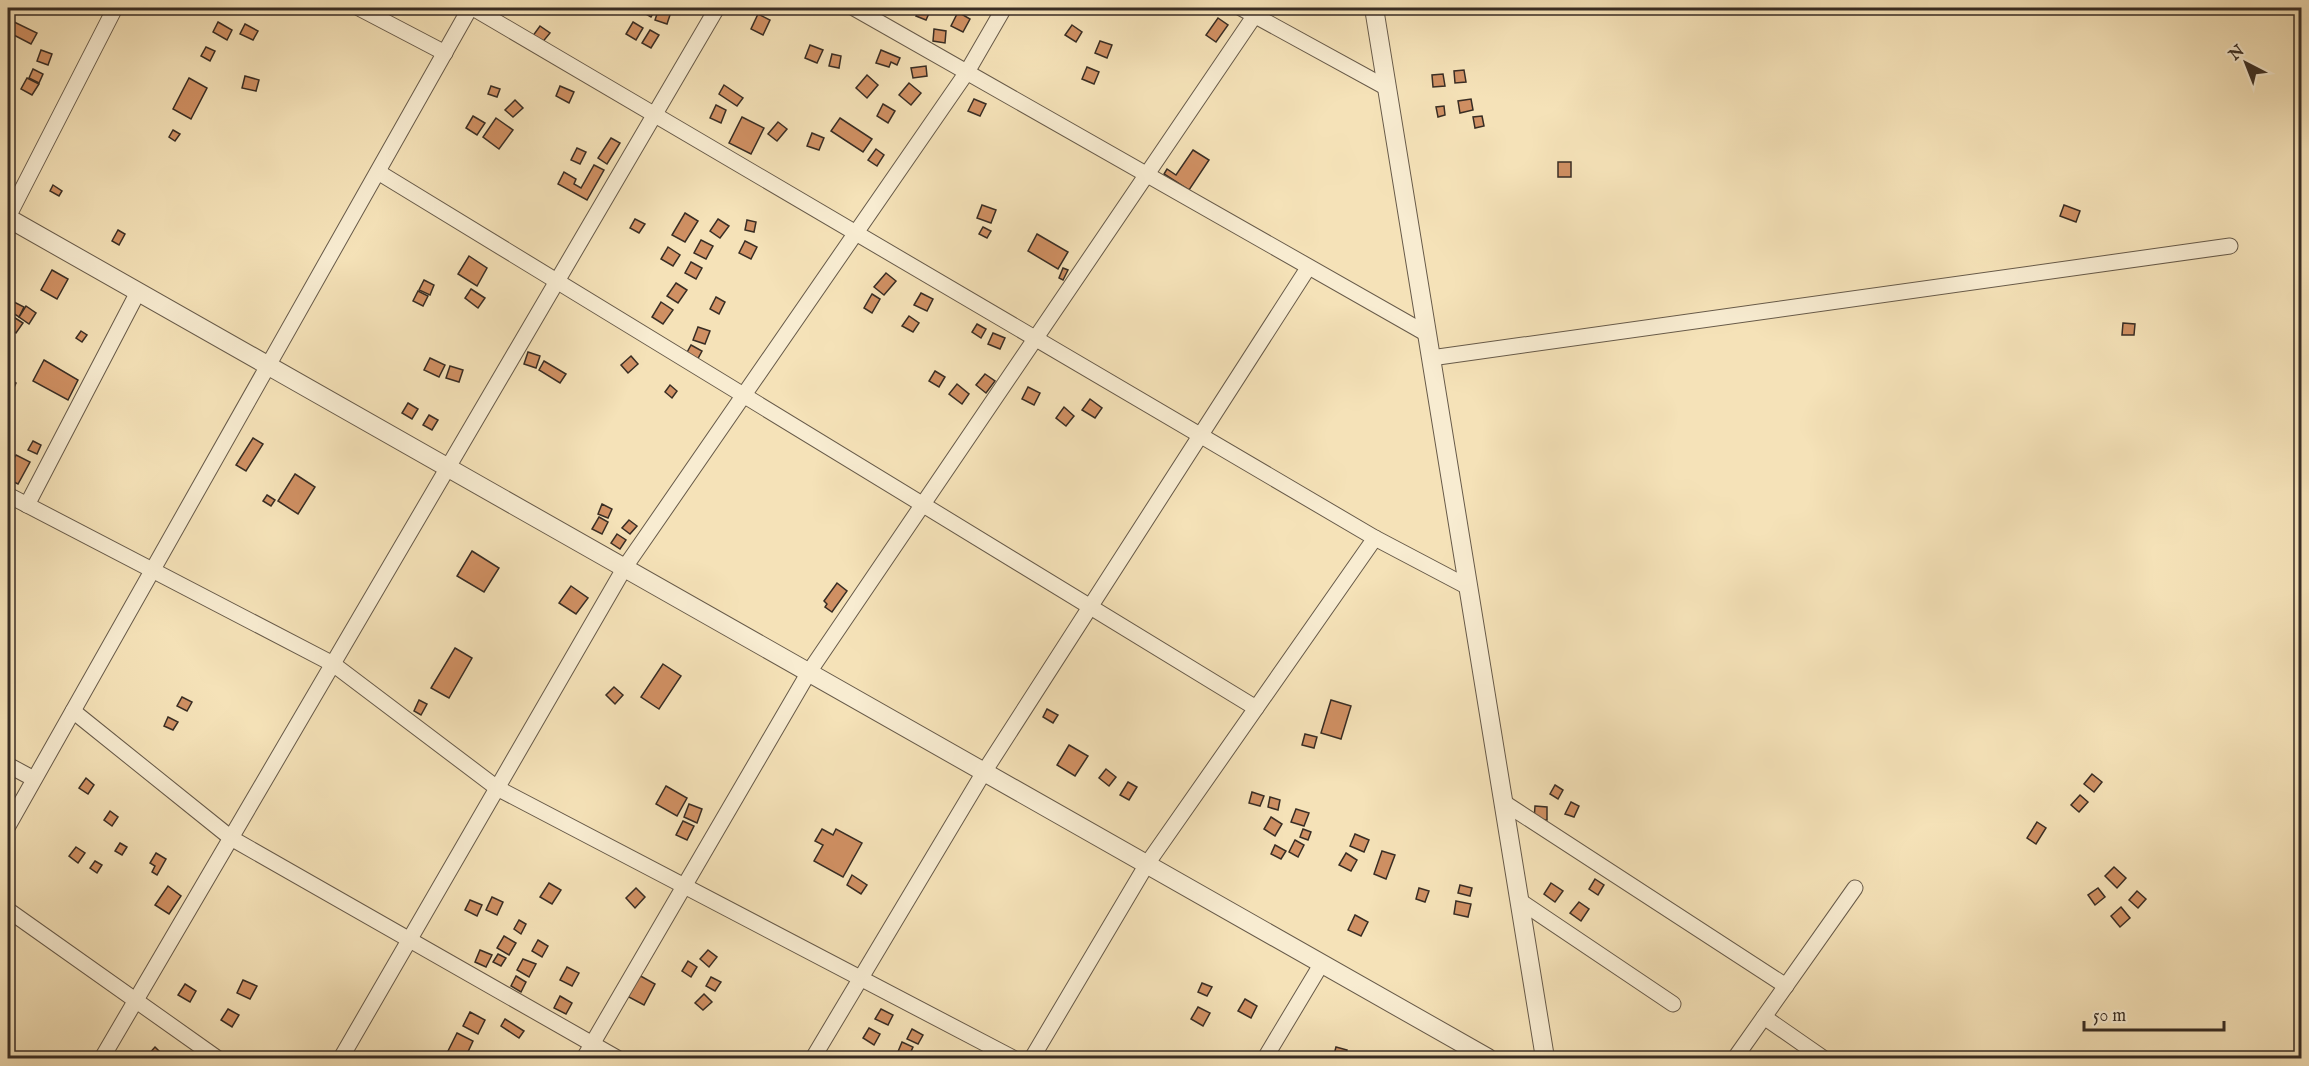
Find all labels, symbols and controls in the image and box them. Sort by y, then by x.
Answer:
north arrow [2216,33,2276,93]
text: N [2225,41,2249,66]
scale bar [2084,994,2224,1032]
text: 50 m [2093,1005,2126,1028]

